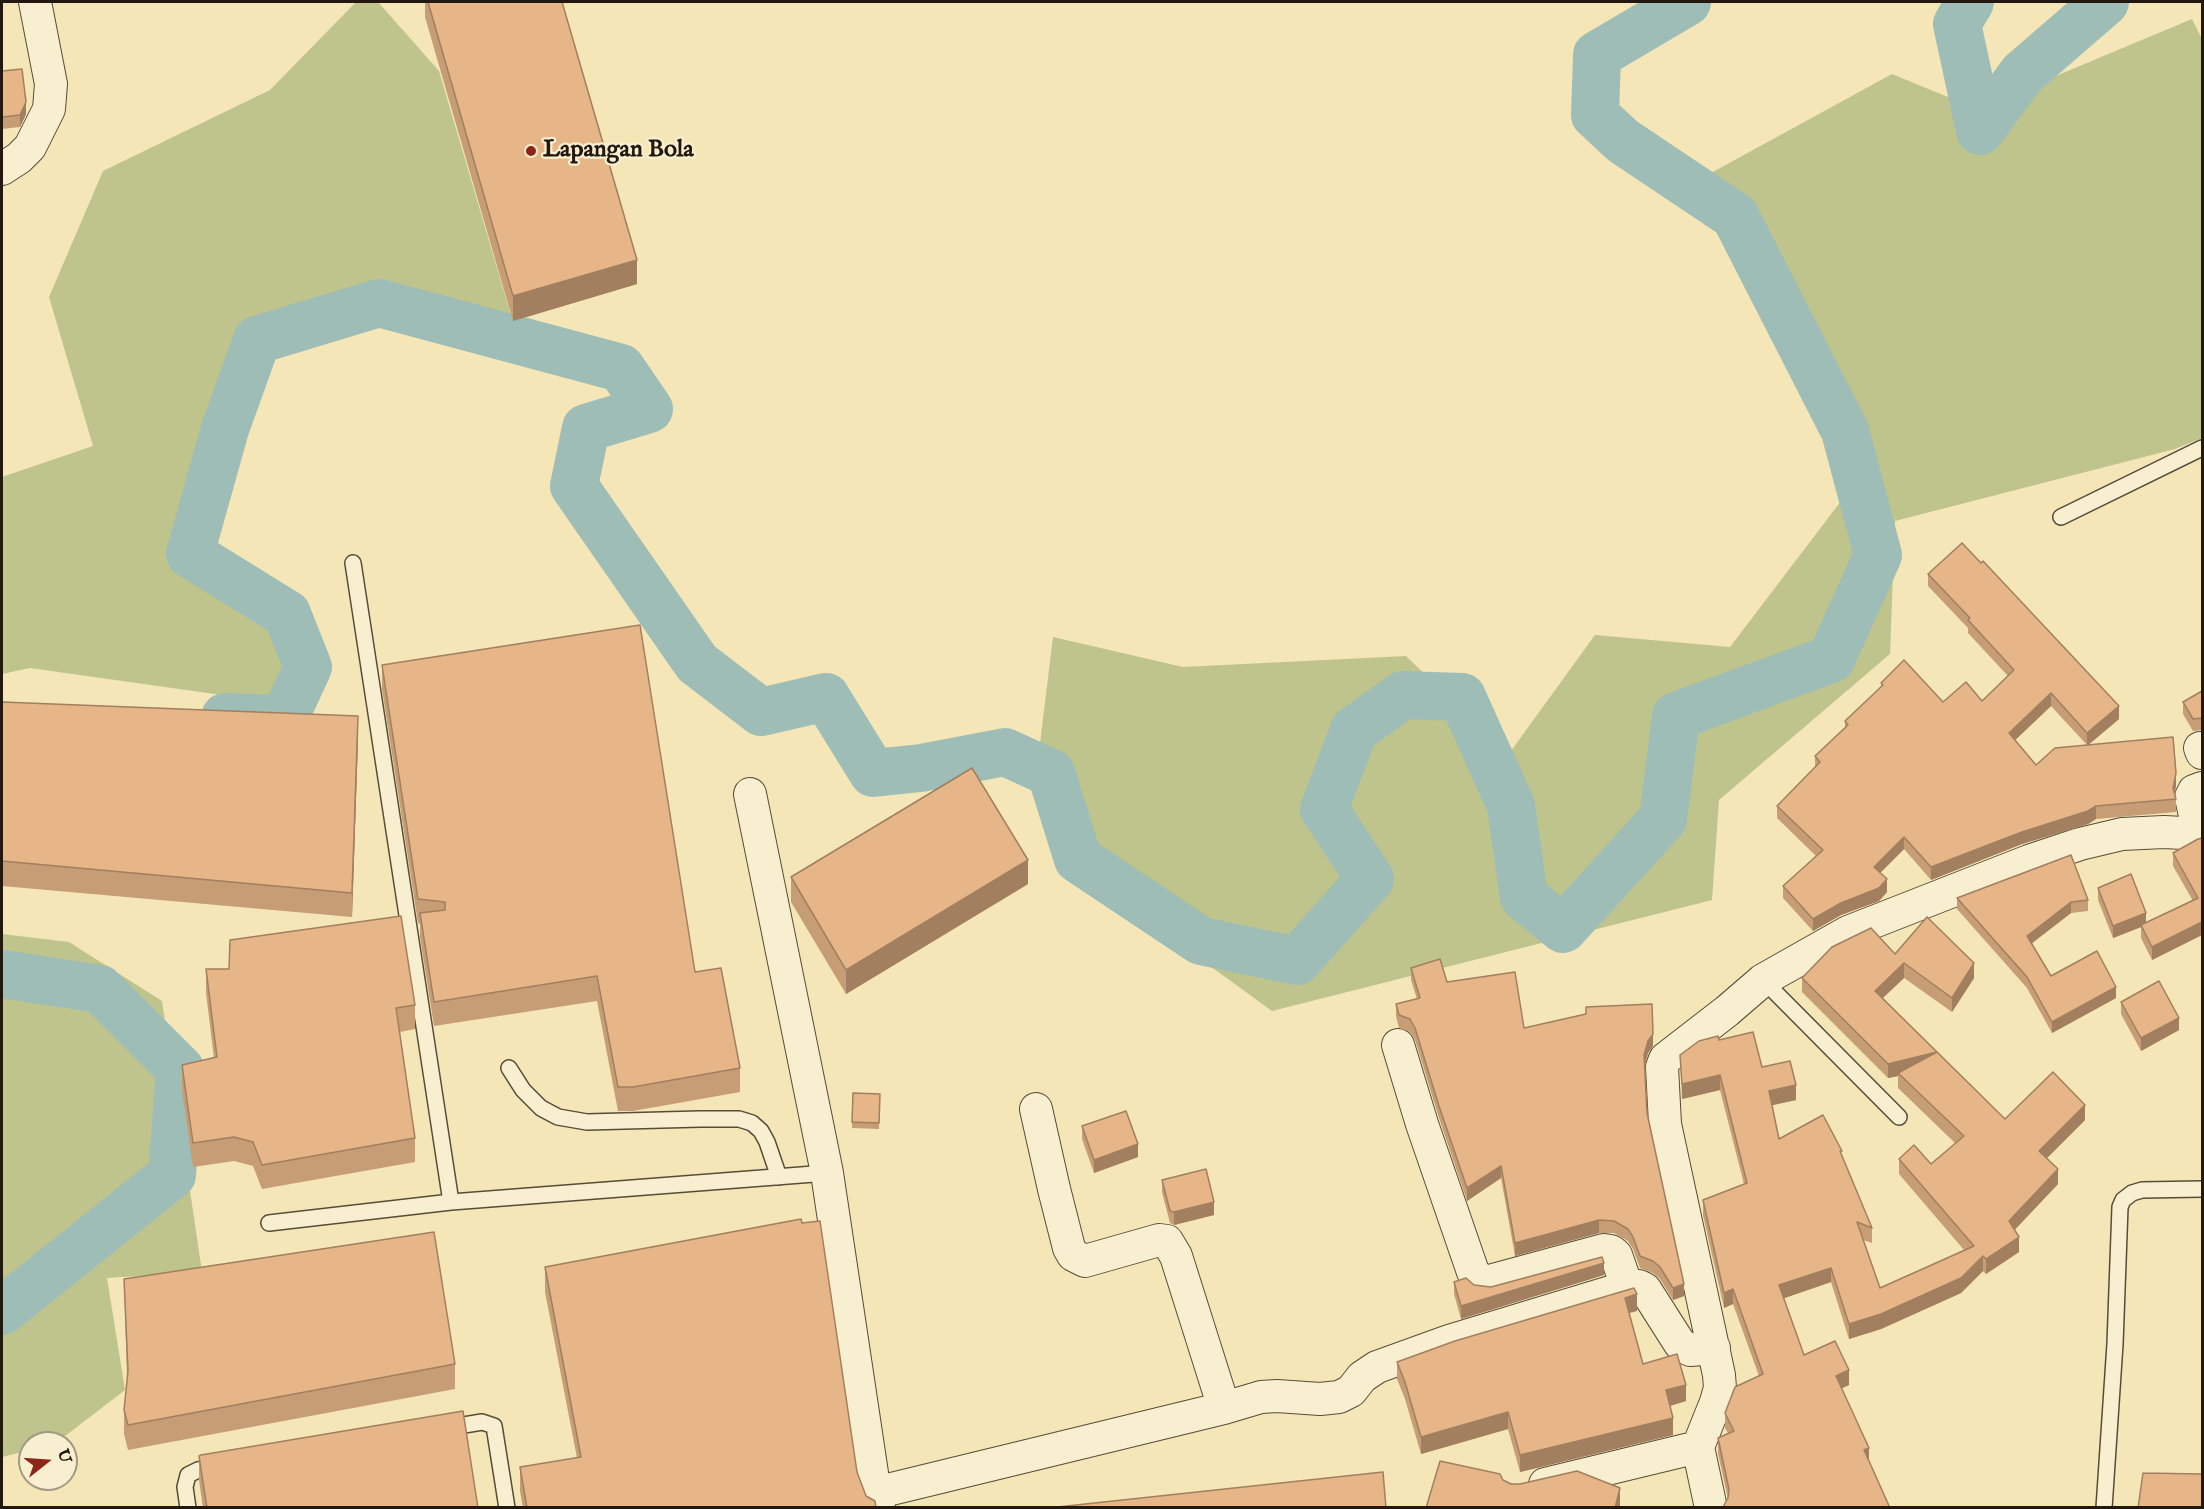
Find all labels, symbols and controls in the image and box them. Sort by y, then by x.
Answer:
place label: Lapangan Bola [543,137,694,165]
marker: Lapangan Bola [524,144,538,158]
north arrow [18,1431,78,1491]
text: U [52,1447,75,1466]

